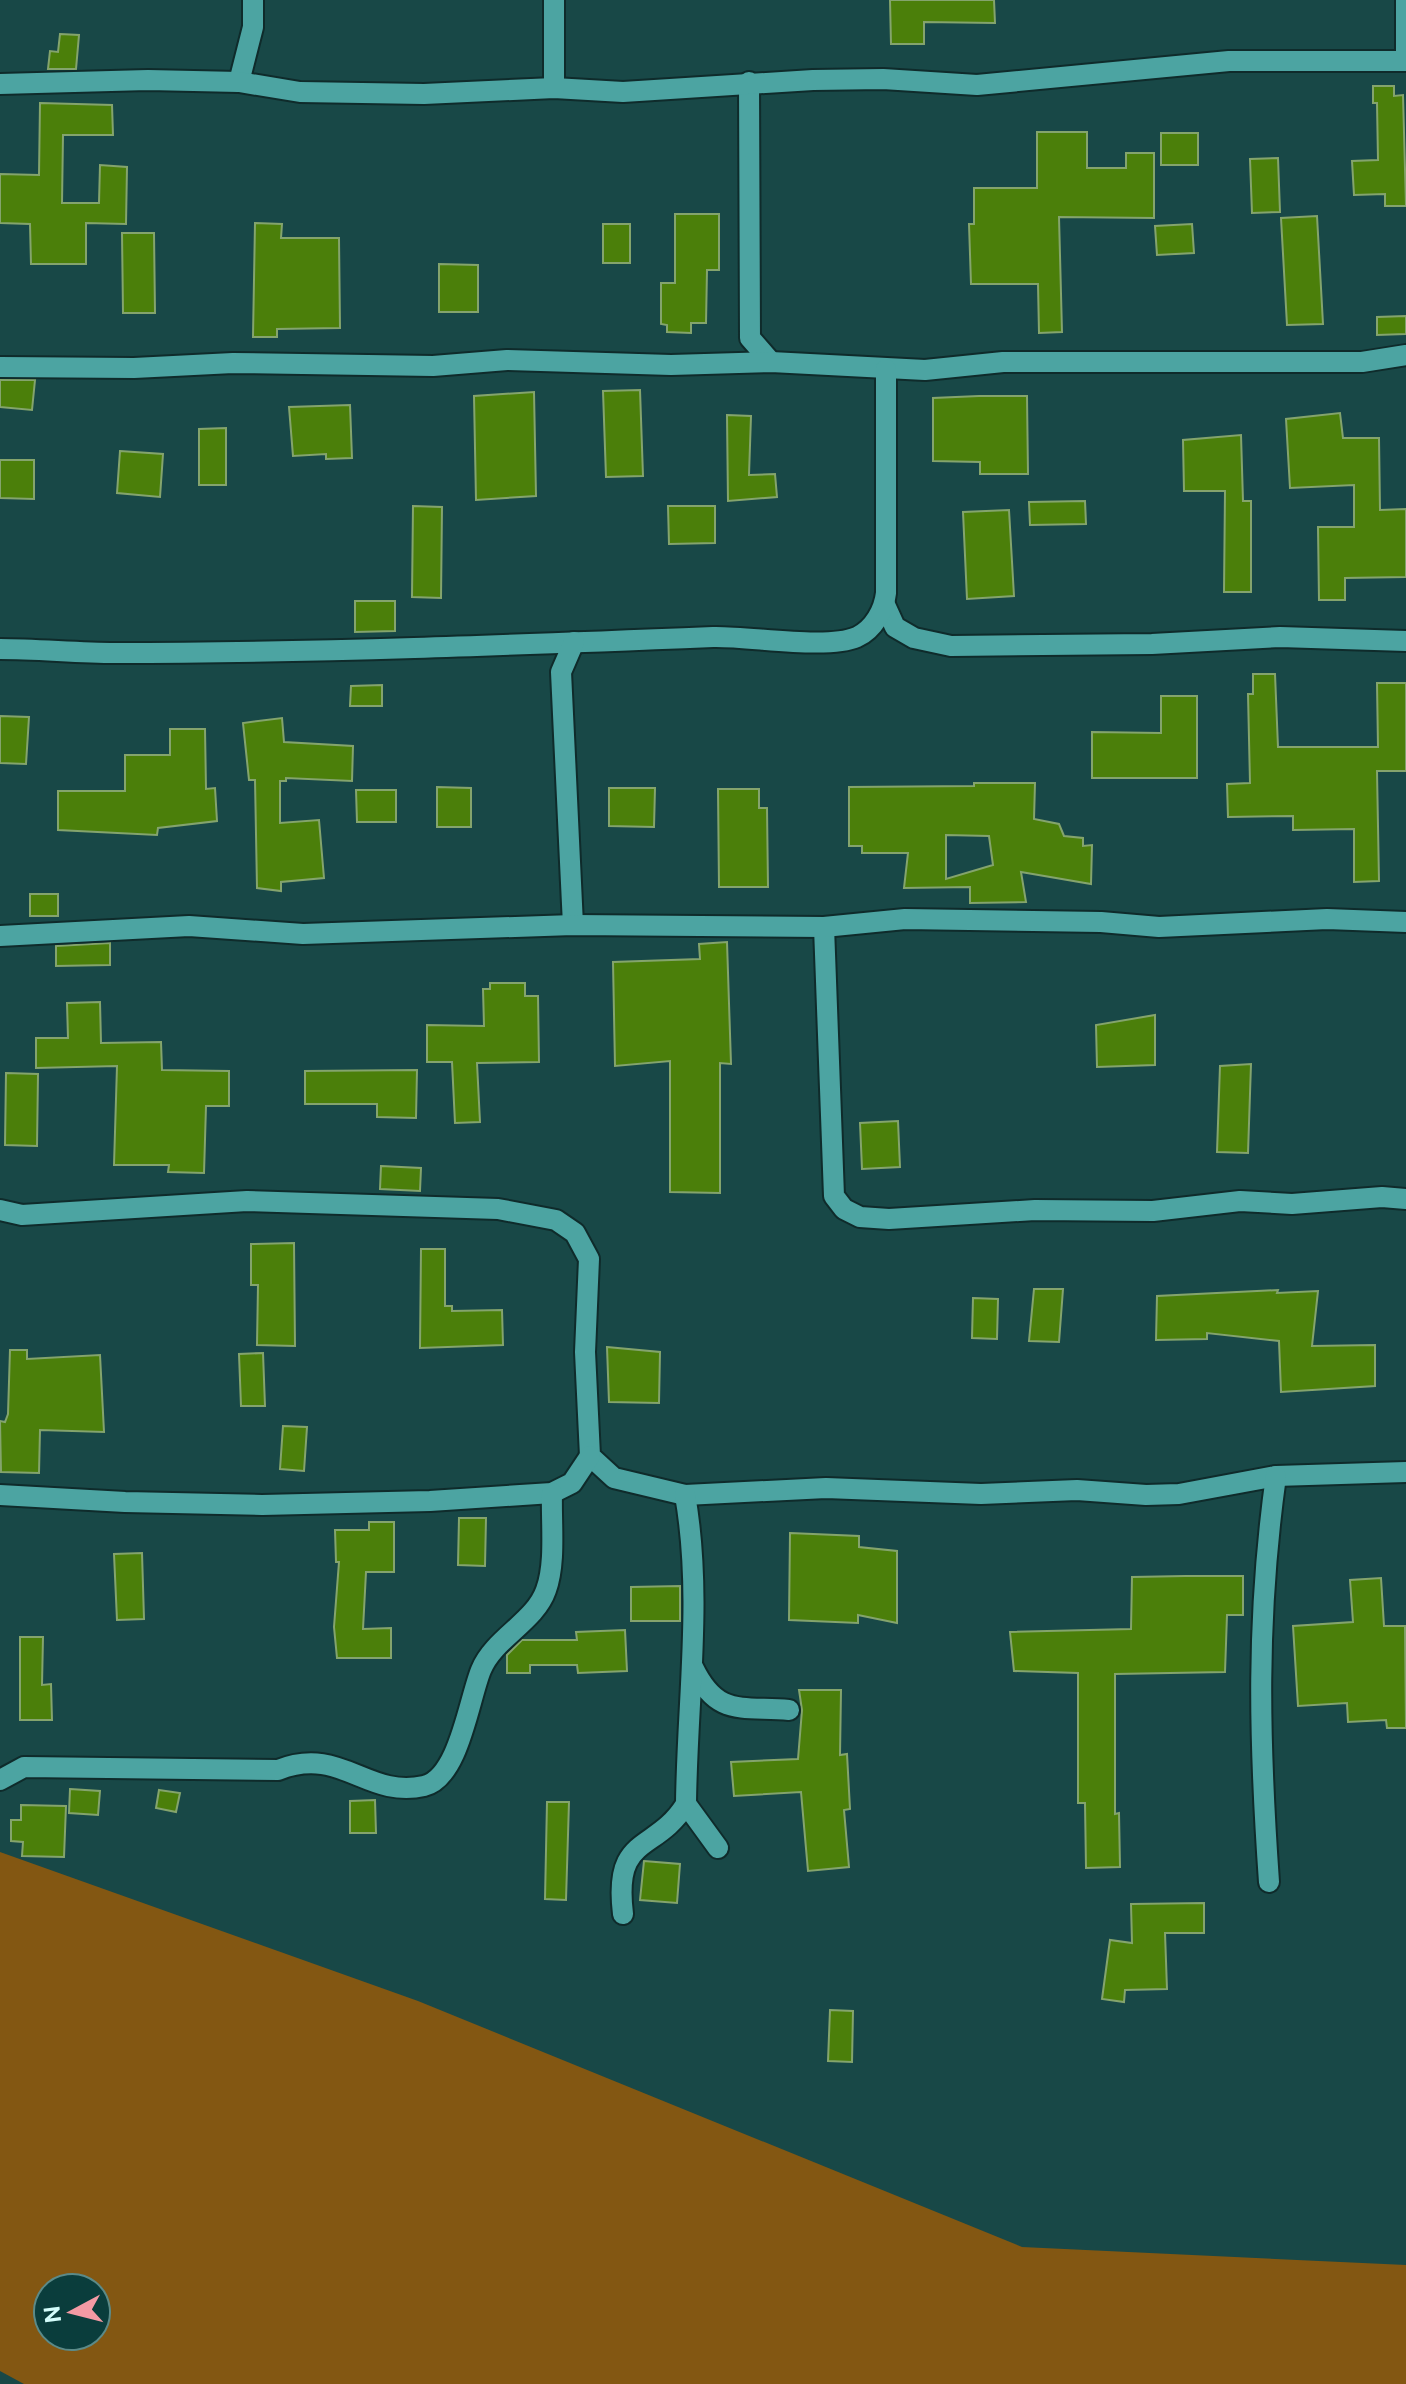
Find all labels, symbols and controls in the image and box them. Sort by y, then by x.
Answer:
north arrow [32,2272,112,2352]
text: N [38,2304,66,2325]

